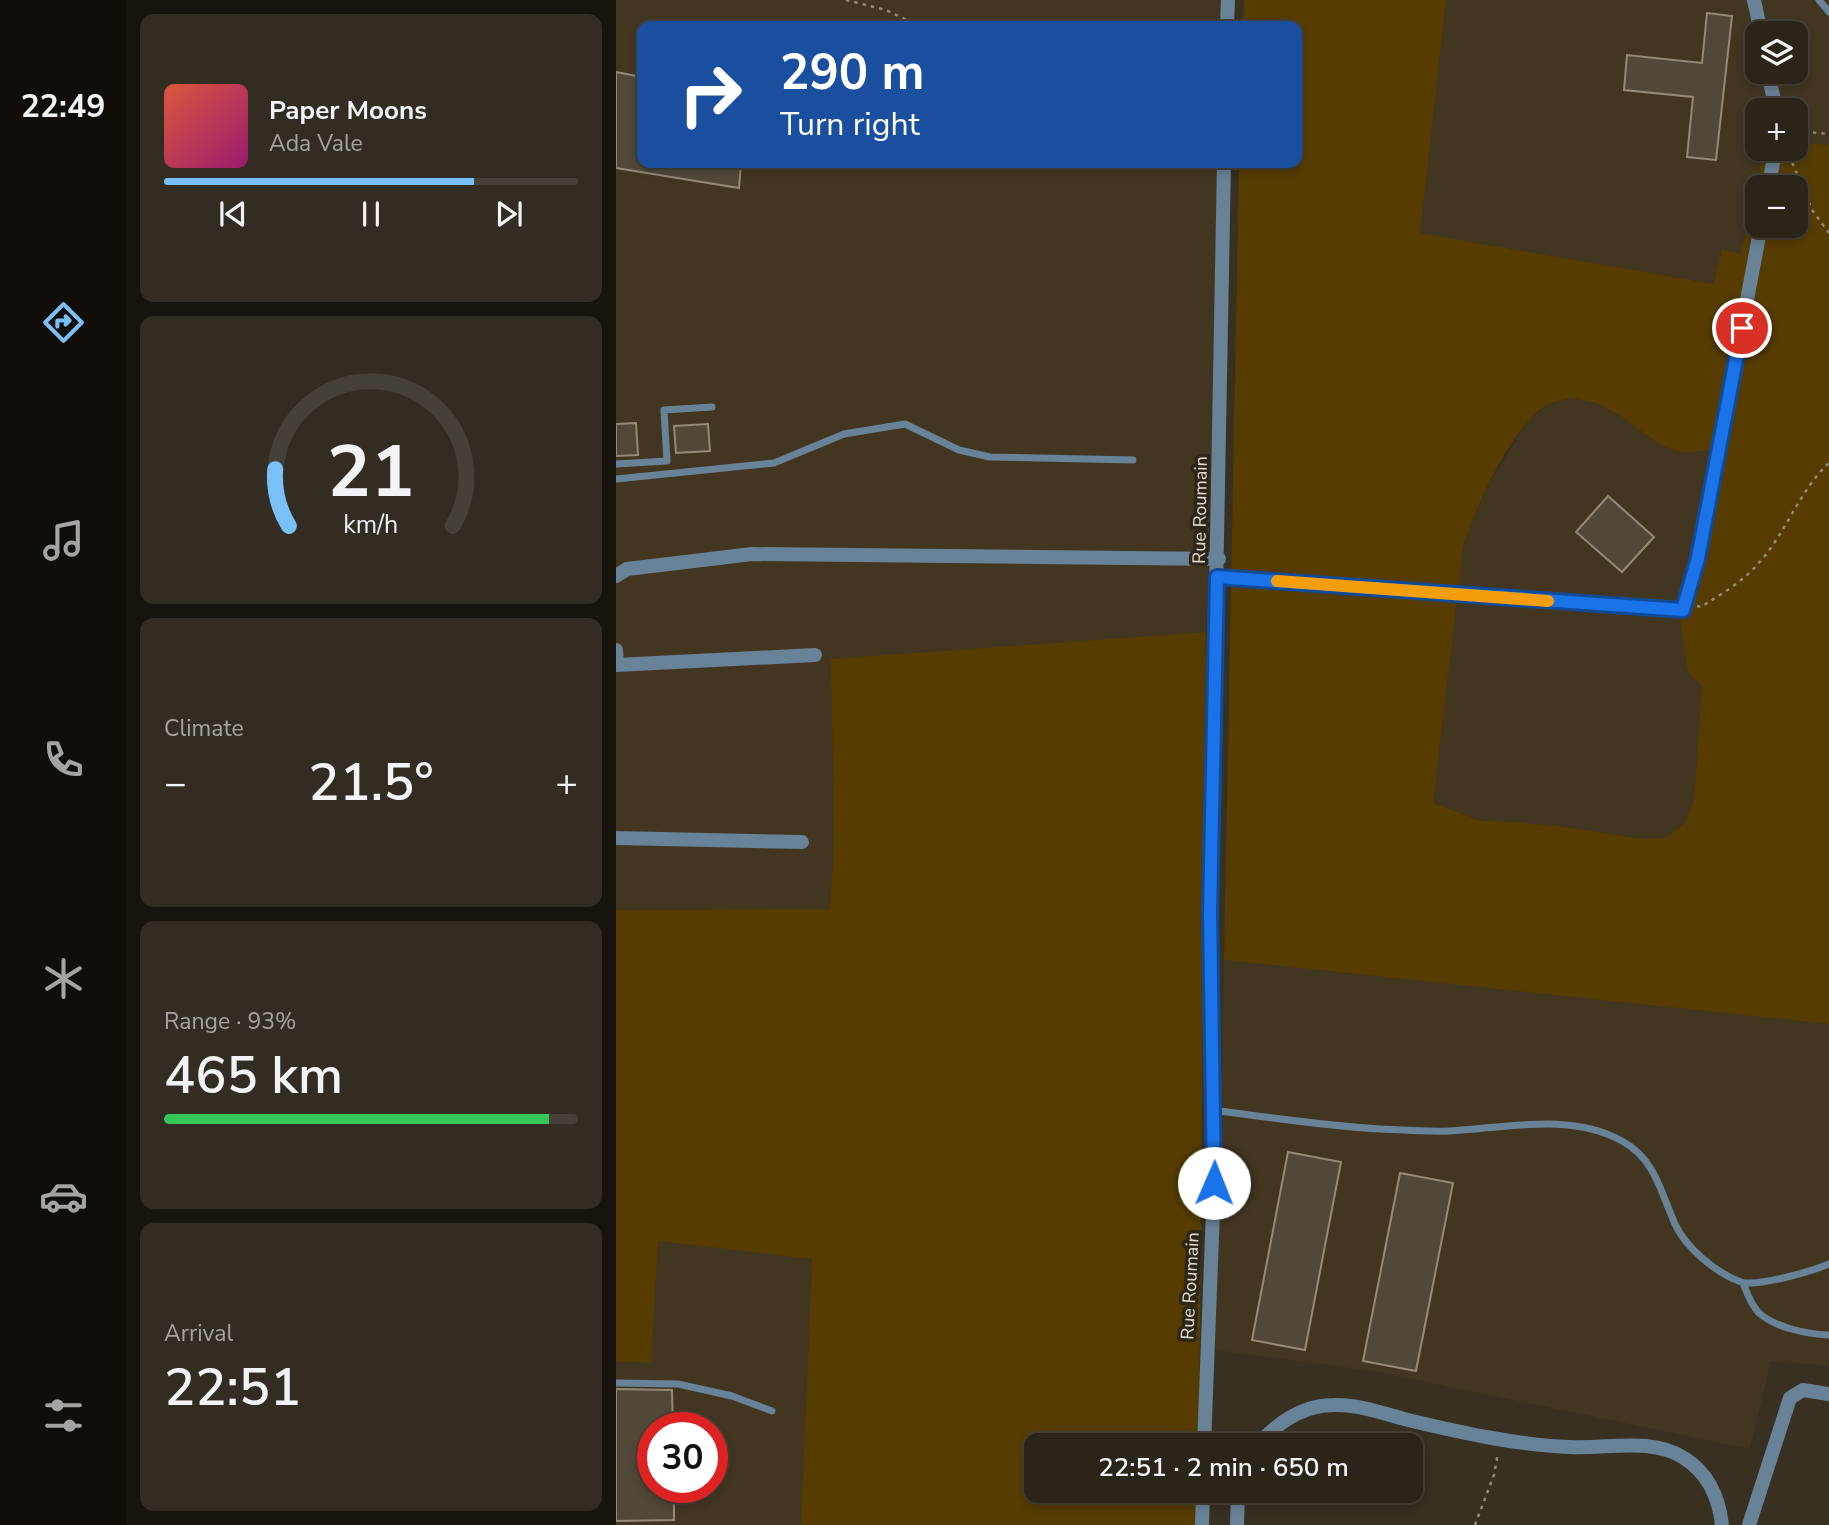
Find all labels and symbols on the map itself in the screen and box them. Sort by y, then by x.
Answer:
pin [1712,298,1772,358]
street label: Rue Roumain [1187,456,1213,564]
position arrow [1177,1146,1251,1220]
street label: Rue Roumain [1175,1232,1205,1340]
speed limit sign: 30 [637,1412,728,1503]

